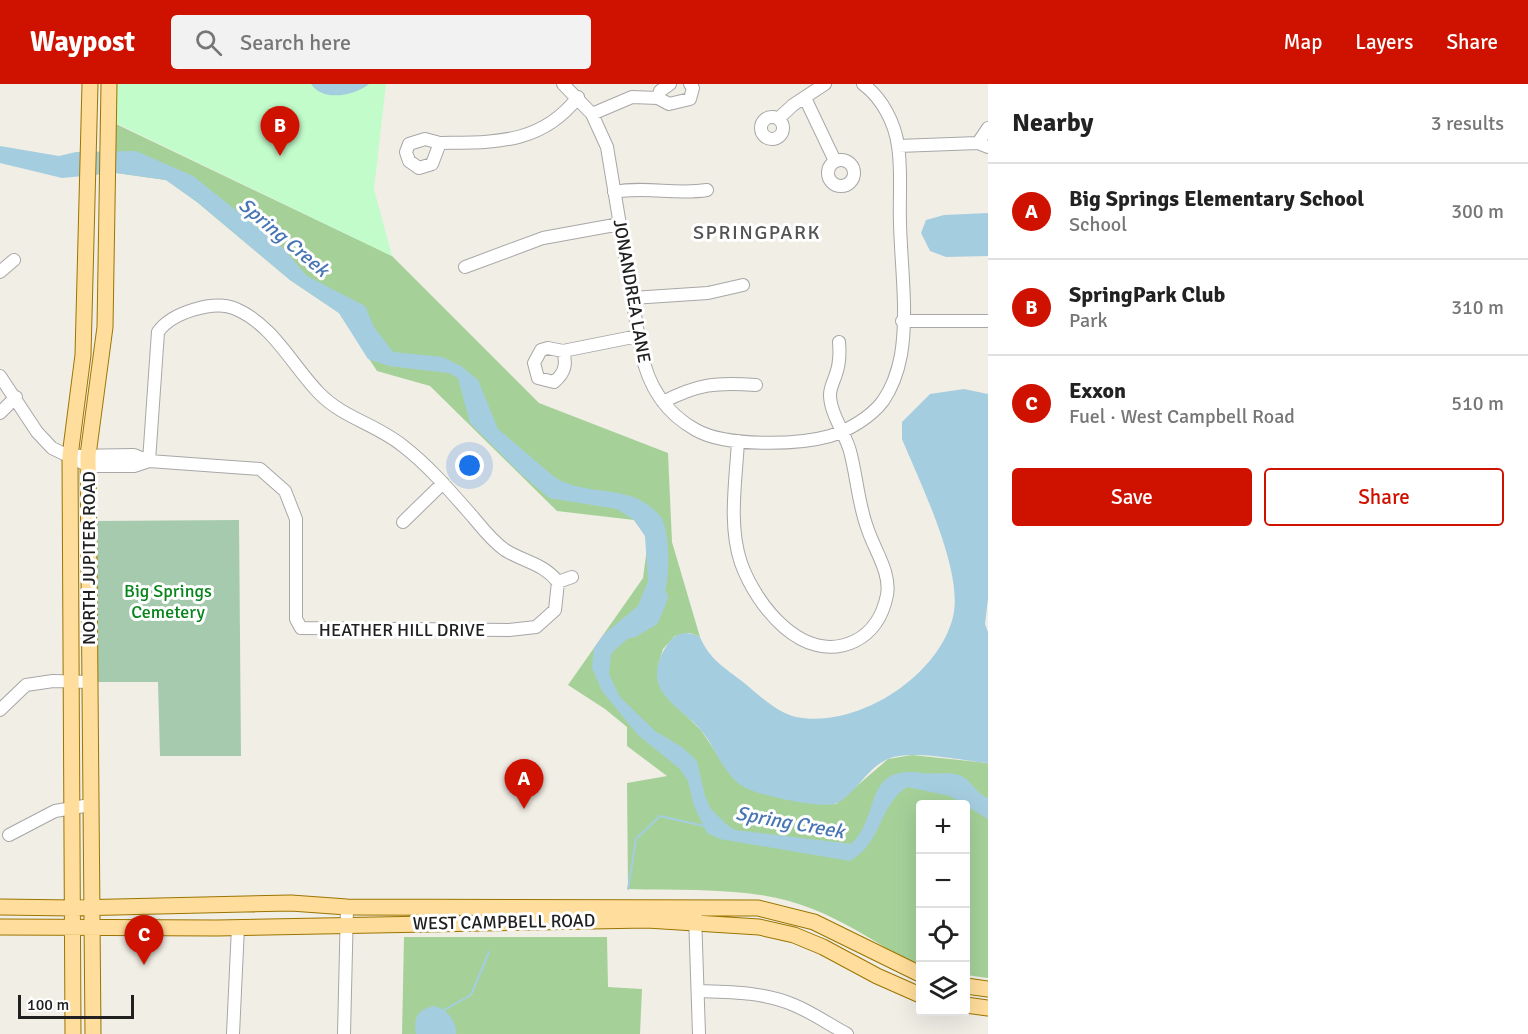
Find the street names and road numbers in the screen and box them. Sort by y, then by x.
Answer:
street label: JONANDREA LANE [609,217,655,365]
street label: NORTH JUPITER ROAD [78,471,100,645]
street label: HEATHER HILL DRIVE [319,619,485,641]
street label: WEST CAMPBELL ROAD [412,909,596,935]

